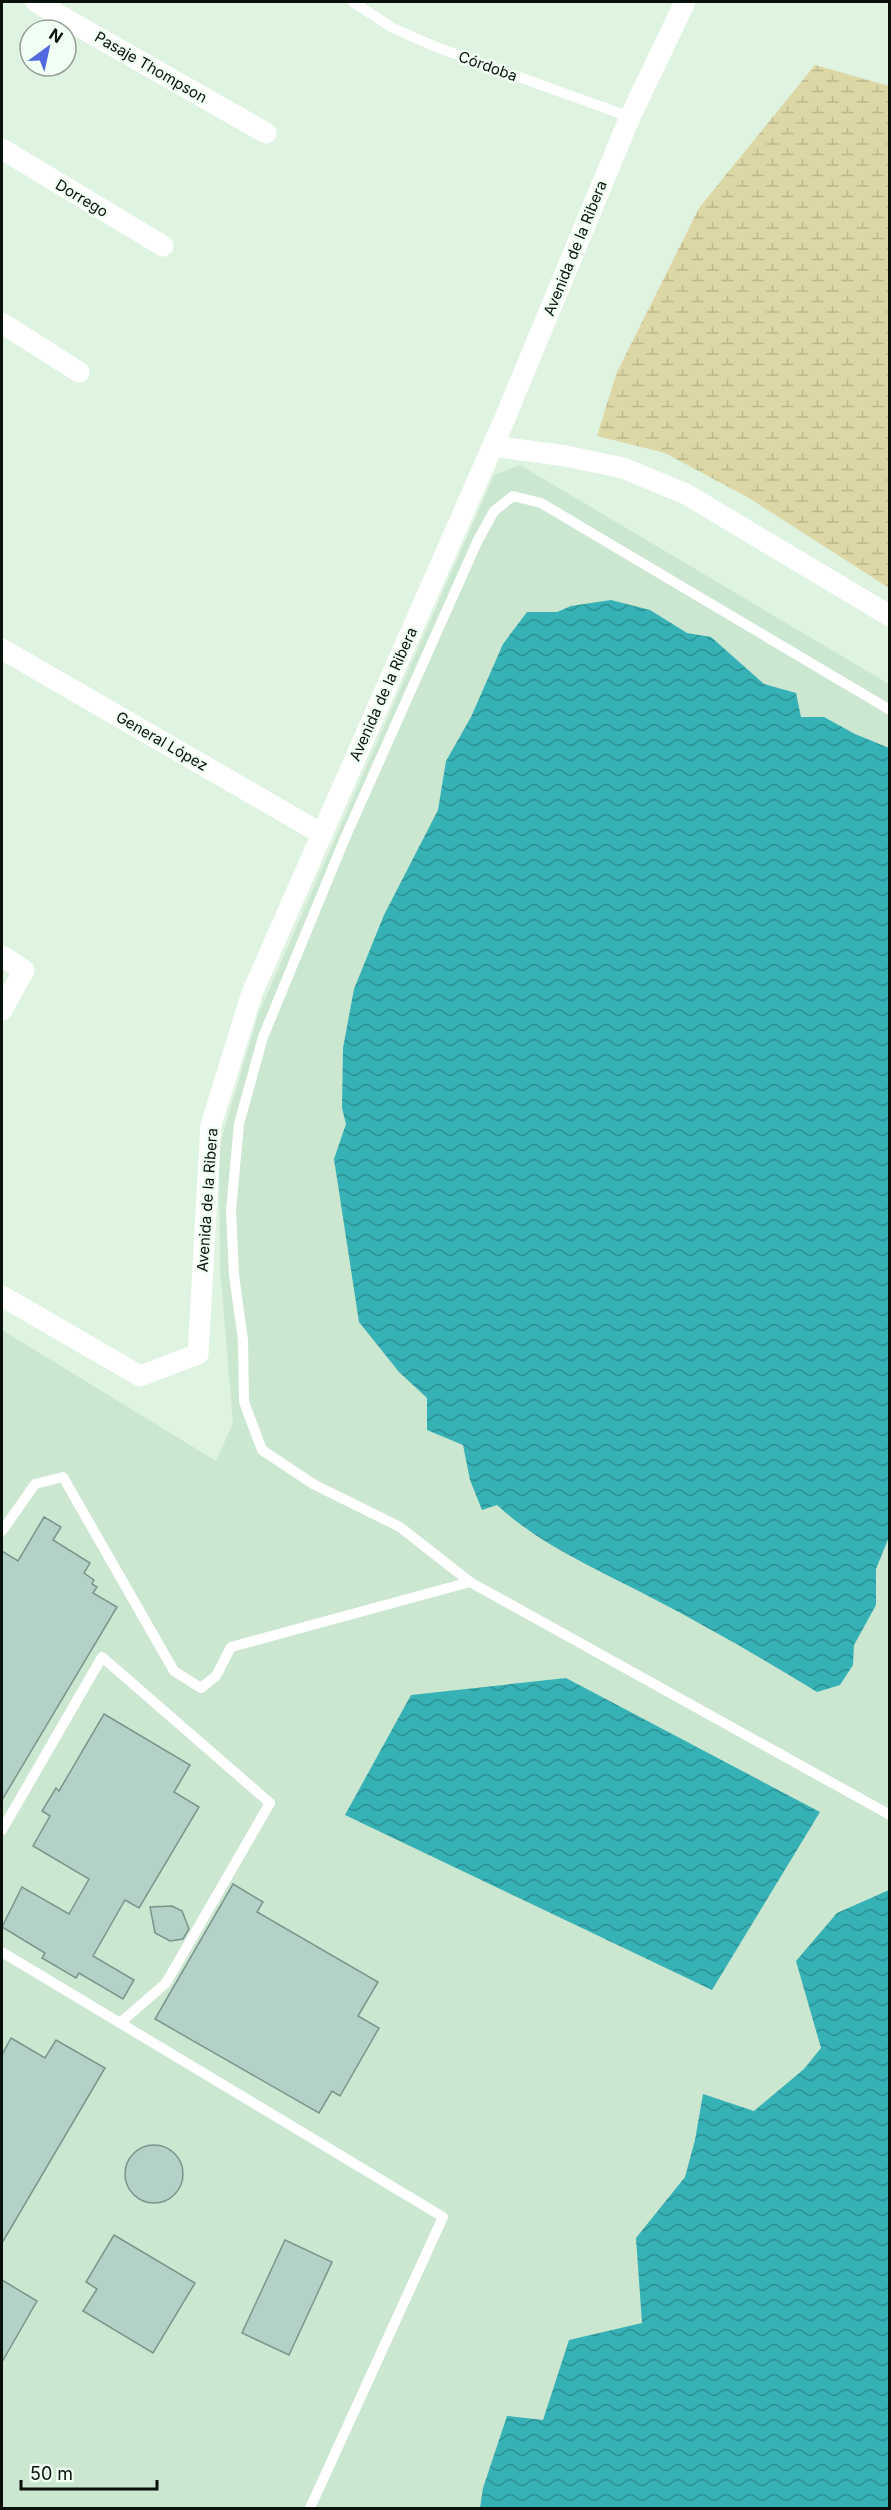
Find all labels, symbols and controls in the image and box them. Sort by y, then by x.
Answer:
north arrow [18,18,78,78]
text: N [46,24,67,47]
street label: Pasaje Thompson [91,27,211,107]
street label: Córdoba [456,47,520,85]
street label: Dorrego [52,175,112,221]
street label: Avenida de la Ribera [539,178,611,318]
street label: Avenida de la Ribera [345,624,421,764]
street label: General López [113,707,211,775]
street label: Avenida de la Ribera [192,1127,222,1273]
scale bar [21,2453,158,2491]
text: 50 m [30,2463,73,2484]

